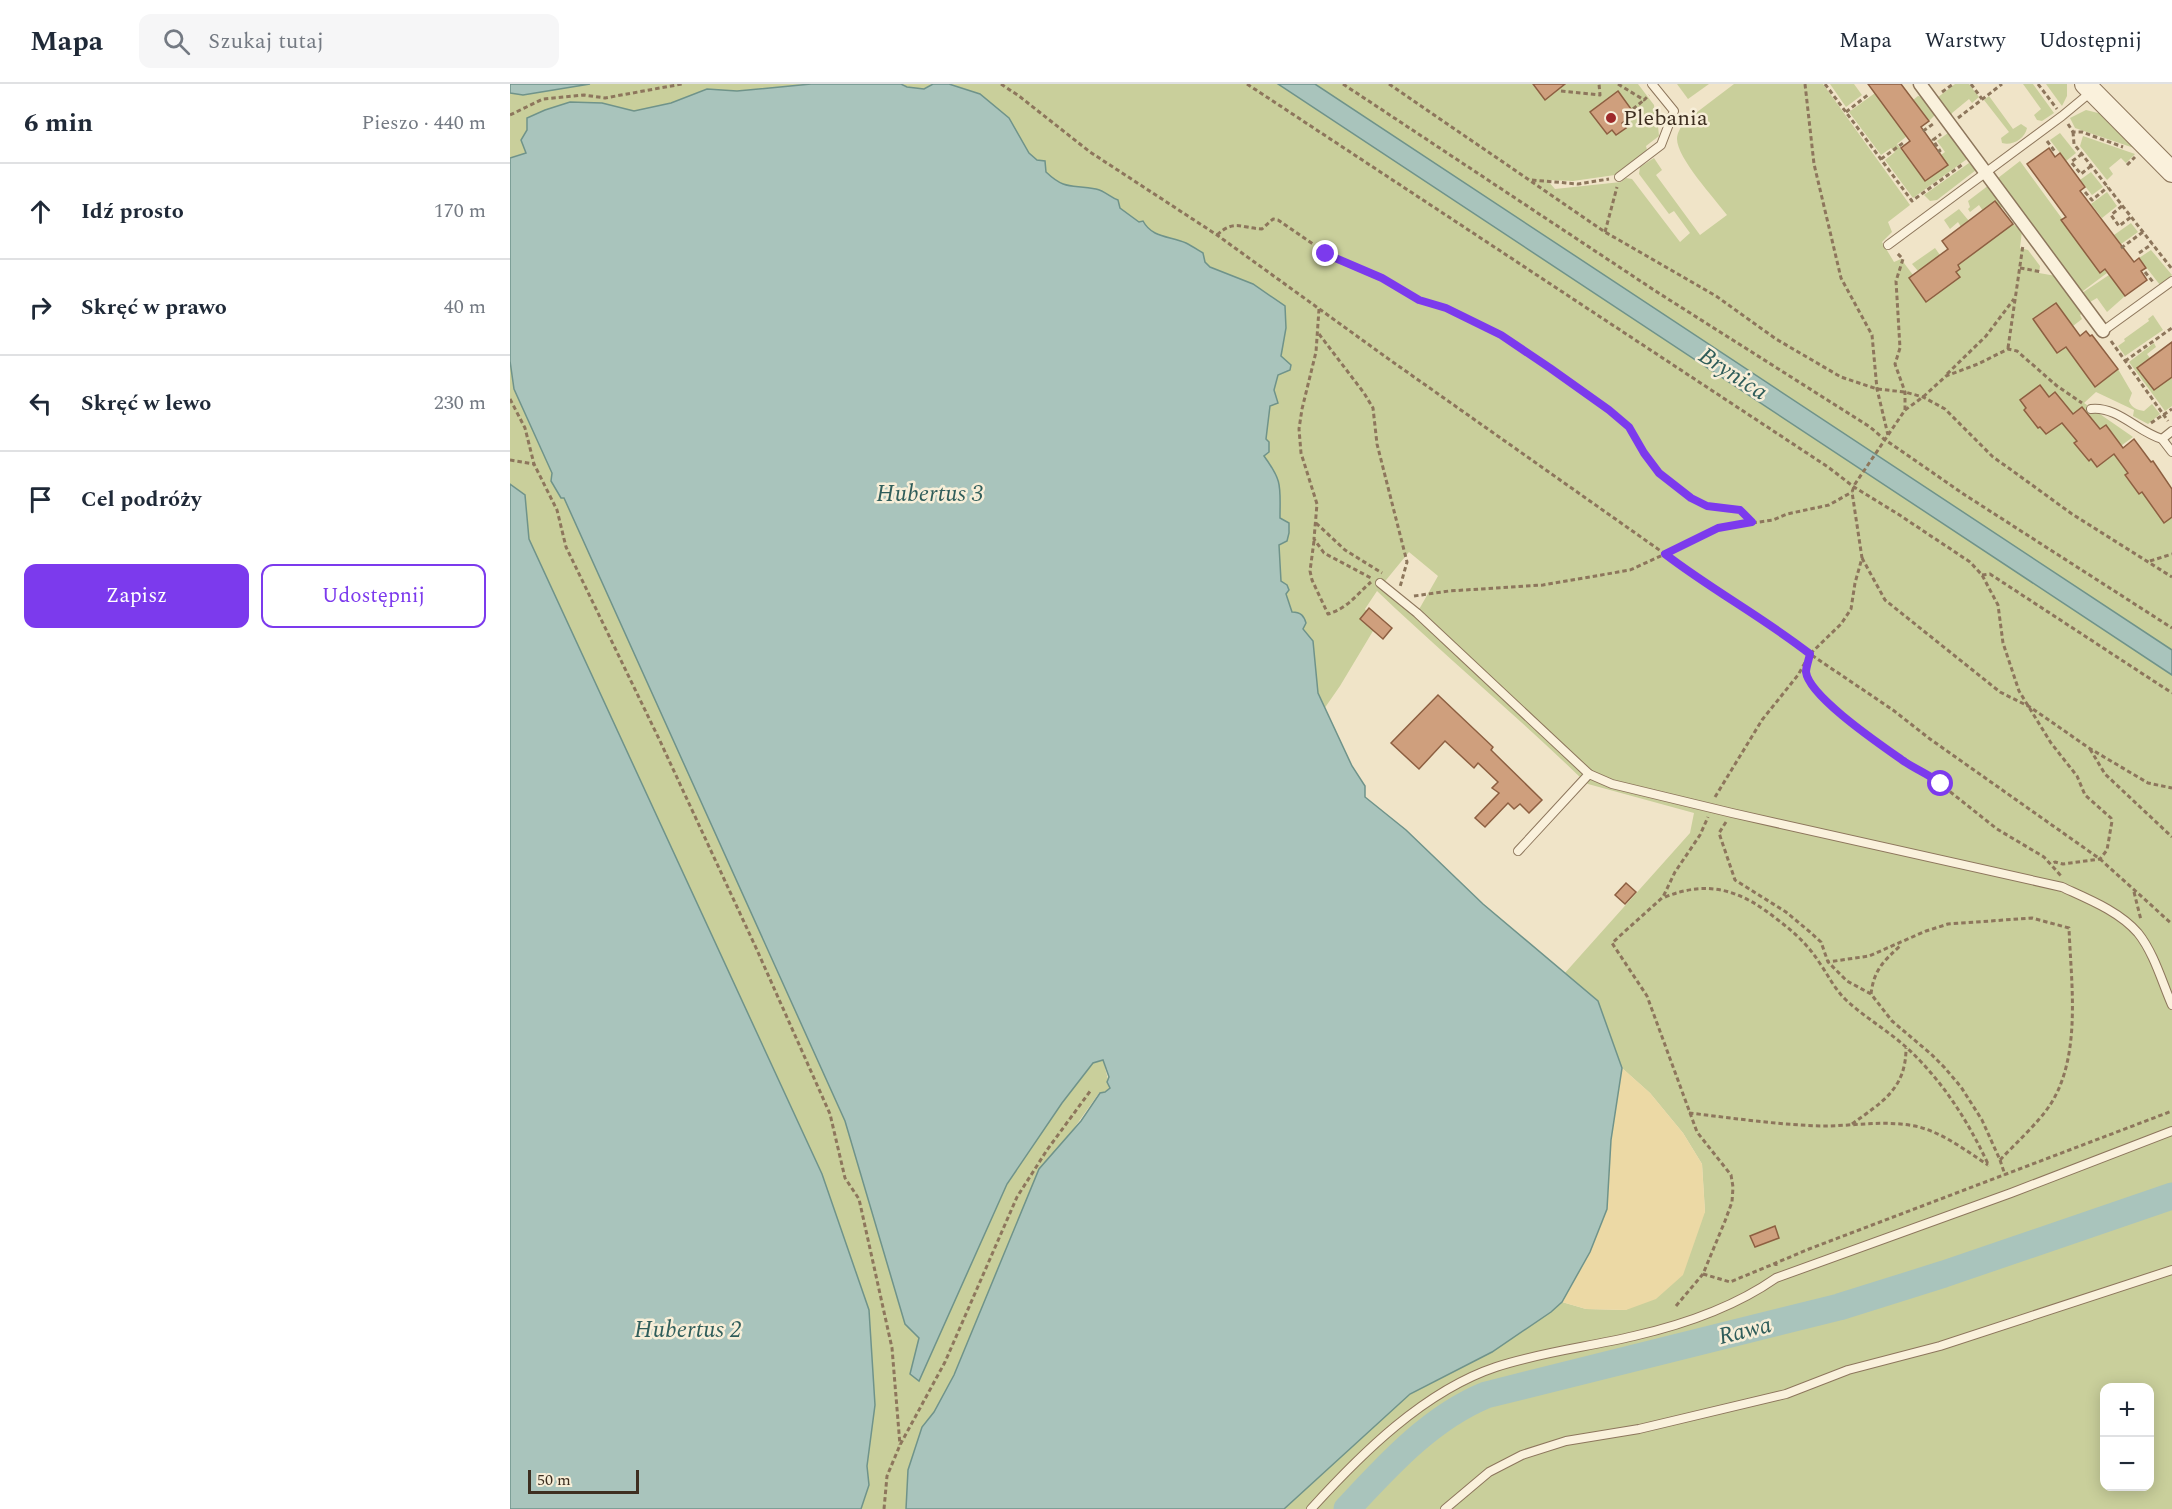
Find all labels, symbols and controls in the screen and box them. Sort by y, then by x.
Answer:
search box [139,14,559,68]
text: Mapa [30,20,103,63]
icon: search [160,25,193,58]
text: Szukaj tutaj [208,25,324,58]
text: Mapa [1839,25,1892,57]
text: Warstwy [1925,25,2006,57]
text: Udostępnij [2039,25,2142,57]
place label: Plebania [1623,102,1708,135]
text: 6 min [24,103,93,143]
text: Pieszo · 440 m [361,108,486,138]
marker: Plebania [1604,111,1618,125]
icon: ahead [24,195,57,228]
text: Idź prosto [81,195,184,228]
text: 170 m [434,196,486,226]
route end [1312,240,1338,266]
icon: right [24,291,57,324]
text: Skręć w prawo [81,291,227,324]
text: 40 m [444,292,486,322]
water label: Brynica [1691,338,1775,410]
icon: left [24,387,57,420]
text: Skręć w lewo [81,387,211,420]
text: 230 m [434,388,486,418]
water label: Hubertus 3 [876,476,984,512]
icon: arrive [24,483,57,516]
text: Cel podróży [81,483,201,516]
button: Zapisz [24,564,249,628]
button: Udostępnij [261,564,486,628]
route start [1927,770,1953,796]
water label: Rawa [1714,1307,1776,1355]
water label: Hubertus 2 [634,1312,742,1348]
map controls [2100,1383,2154,1491]
button: + [2100,1383,2154,1437]
button: − [2100,1437,2154,1491]
scale bar [528,1467,639,1494]
text: 50 m [537,1468,571,1492]

